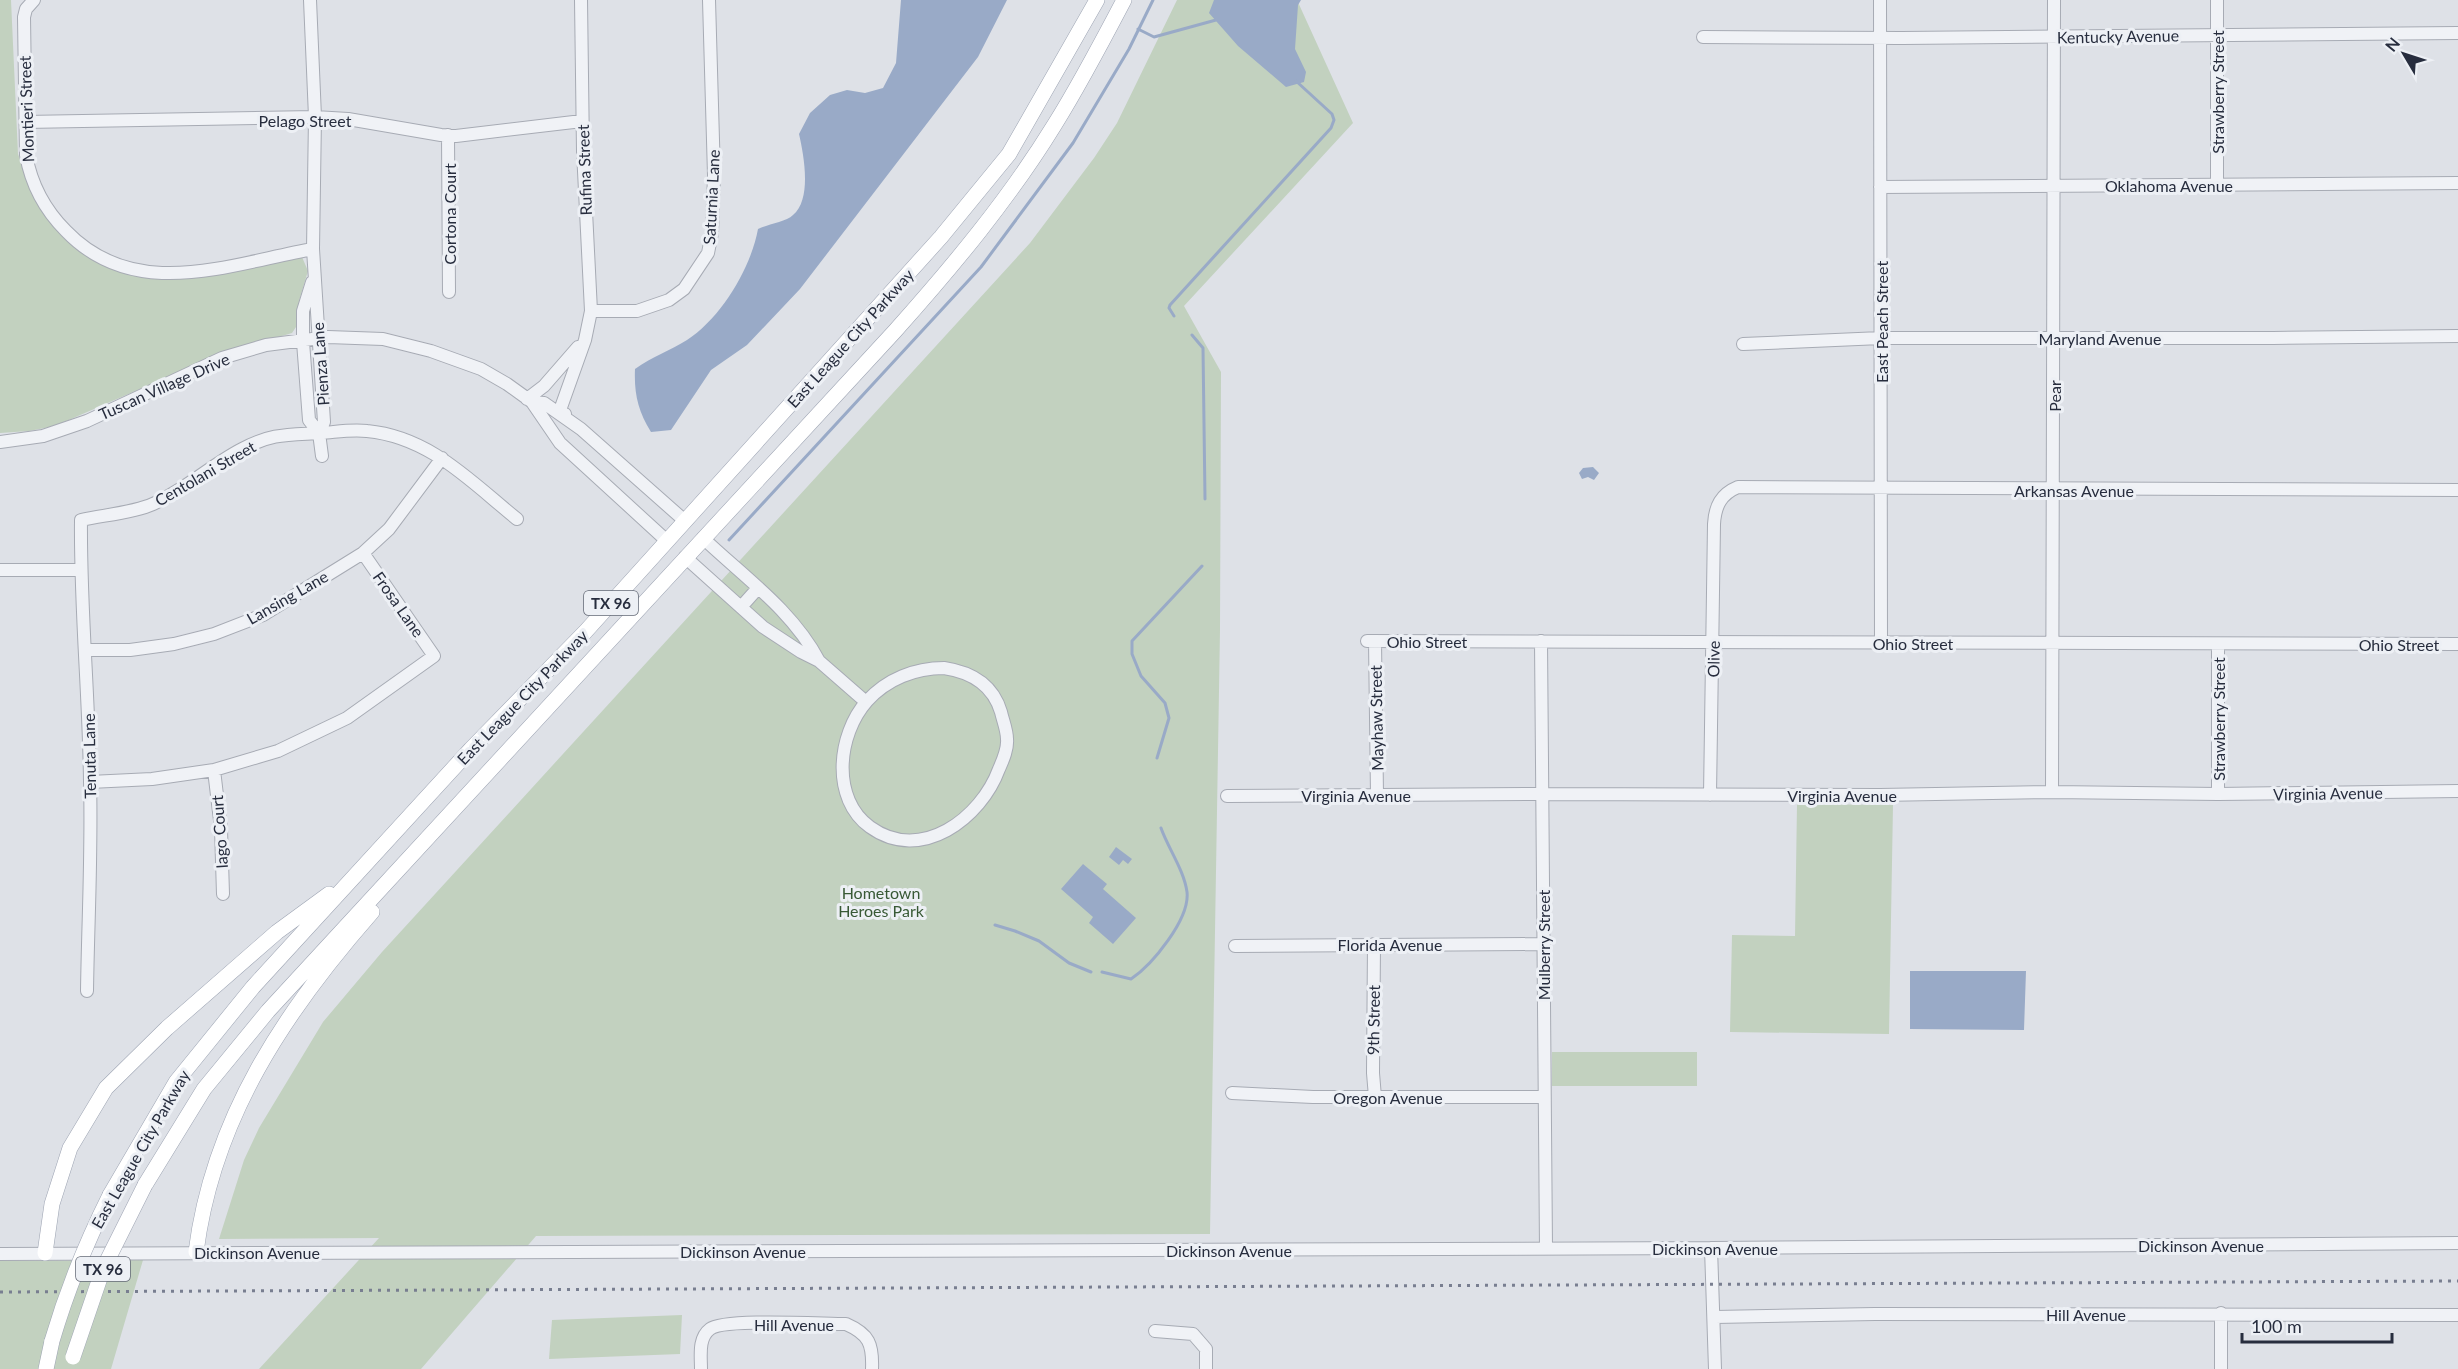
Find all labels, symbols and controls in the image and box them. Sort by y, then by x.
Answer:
north arrow [2374,24,2434,84]
street label: Kentucky Avenue [2057,25,2179,47]
street label: Strawberry Street [2208,30,2227,154]
text: N [2381,33,2403,55]
street label: Montieri Street [15,55,37,163]
street label: Pelago Street [259,111,352,130]
street label: Rufina Street [573,124,595,216]
street label: Saturnia Lane [699,149,723,245]
street label: Cortona Court [440,163,459,265]
street label: Oklahoma Avenue [2105,176,2233,195]
street label: East Peach Street [1872,261,1891,383]
street label: East League City Parkway [783,264,918,411]
street label: Pienza Lane [308,322,332,406]
street label: Maryland Avenue [2039,329,2161,348]
street label: Tuscan Village Drive [96,349,232,423]
street label: Pear [2045,380,2064,412]
street label: Centolani Street [151,436,259,510]
street label: Arkansas Avenue [2014,481,2134,500]
street label: Lansing Lane [243,566,331,628]
street label: Frosa Lane [370,568,428,640]
road number: TX 96 [584,591,638,615]
street label: East League City Parkway [453,625,592,768]
street label: Ohio Street [1387,632,1468,651]
street label: Ohio Street [1873,634,1954,653]
street label: Ohio Street [2359,635,2440,654]
street label: Olive [1703,640,1723,678]
street label: Strawberry Street [2209,657,2228,781]
street label: Mayhaw Street [1366,665,1386,771]
street label: Tenuta Lane [79,713,99,799]
street label: Virginia Avenue [2273,783,2383,803]
street label: Virginia Avenue [1301,786,1411,805]
street label: Virginia Avenue [1787,786,1897,805]
street label: Iago Court [207,794,231,869]
park label: Hometown Heroes Park [838,883,925,920]
street label: Mulberry Street [1534,889,1553,1000]
street label: Florida Avenue [1338,935,1442,954]
street label: 9th Street [1363,984,1383,1055]
street label: East League City Parkway [87,1066,194,1232]
street label: Oregon Avenue [1333,1088,1443,1107]
street label: Dickinson Avenue [2138,1236,2264,1255]
street label: Dickinson Avenue [1652,1239,1778,1258]
street label: Dickinson Avenue [1166,1241,1292,1260]
street label: Dickinson Avenue [680,1242,806,1261]
street label: Dickinson Avenue [194,1243,320,1262]
road number: TX 96 [76,1257,130,1281]
street label: Hill Avenue [2046,1305,2126,1324]
scale bar [2242,1306,2392,1344]
street label: Hill Avenue [754,1315,834,1334]
text: 100 m [2251,1315,2302,1337]

